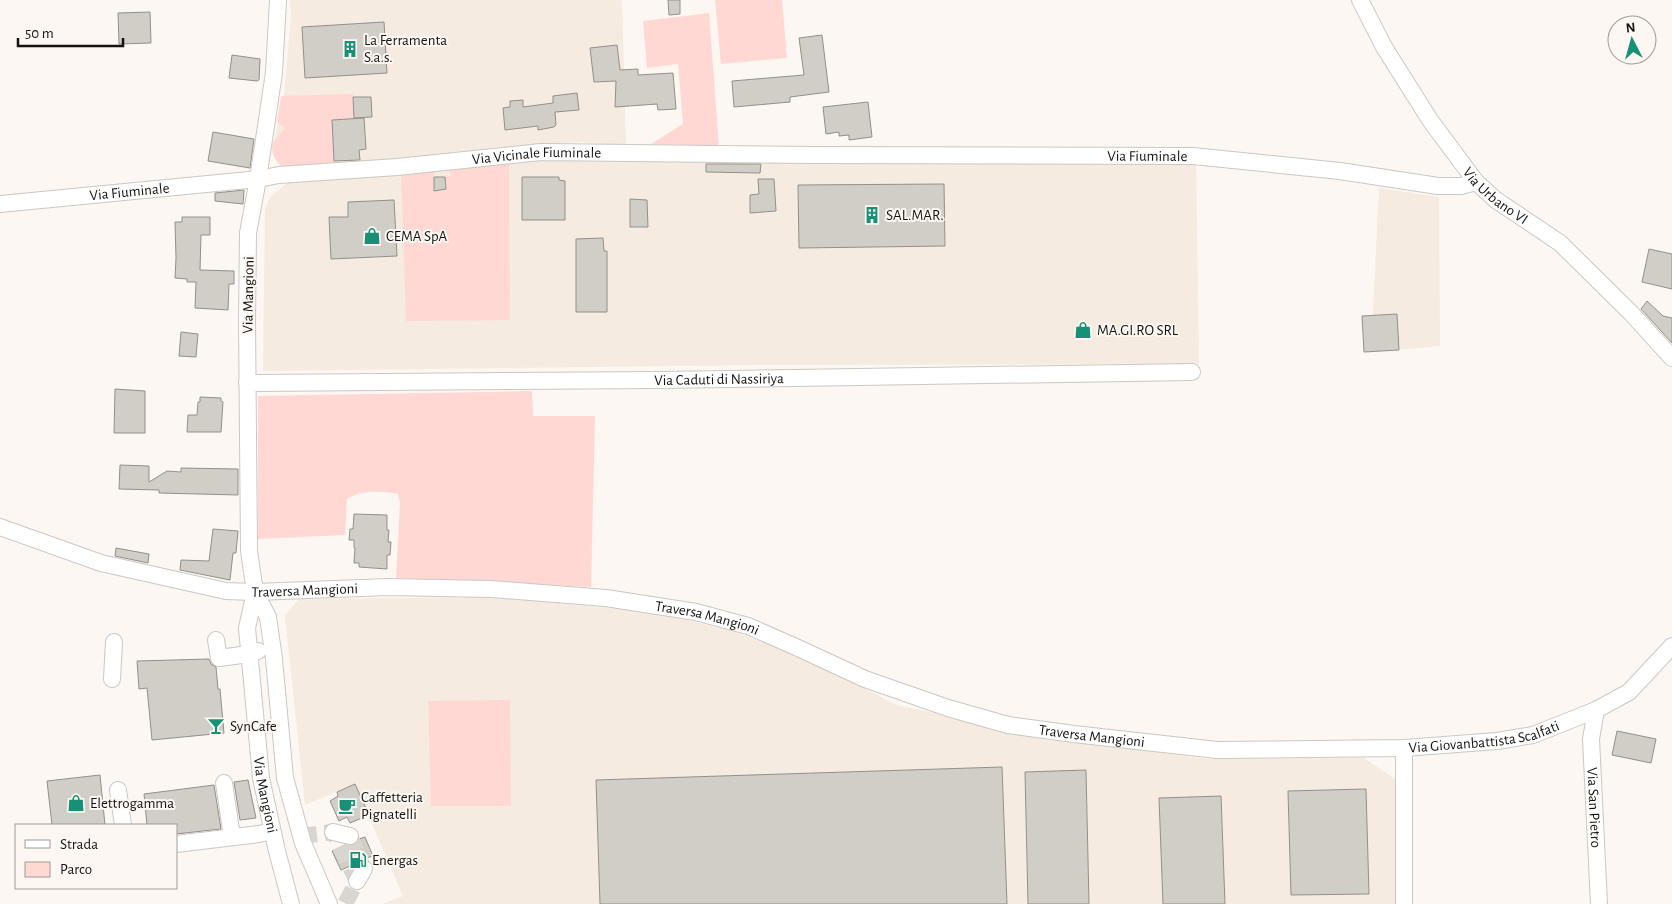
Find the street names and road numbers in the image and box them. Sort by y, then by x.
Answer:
street label: Via Vicinale Fiuminale [471,145,601,167]
street label: Via Fiuminale [1107,149,1188,164]
street label: Via Urbano VI [1460,165,1531,227]
street label: Via Fiuminale [89,181,170,203]
street label: Via Mangioni [240,256,257,334]
street label: Via Caduti di Nassiriya [654,371,784,388]
street label: Traversa Mangioni [251,581,358,600]
street label: Traversa Mangioni [654,599,761,638]
street label: Via Giovanbattista Scalfati [1408,718,1562,756]
street label: Traversa Mangioni [1038,722,1146,750]
street label: Via Mangioni [251,756,280,835]
street label: Via San Pietro [1584,767,1603,848]

